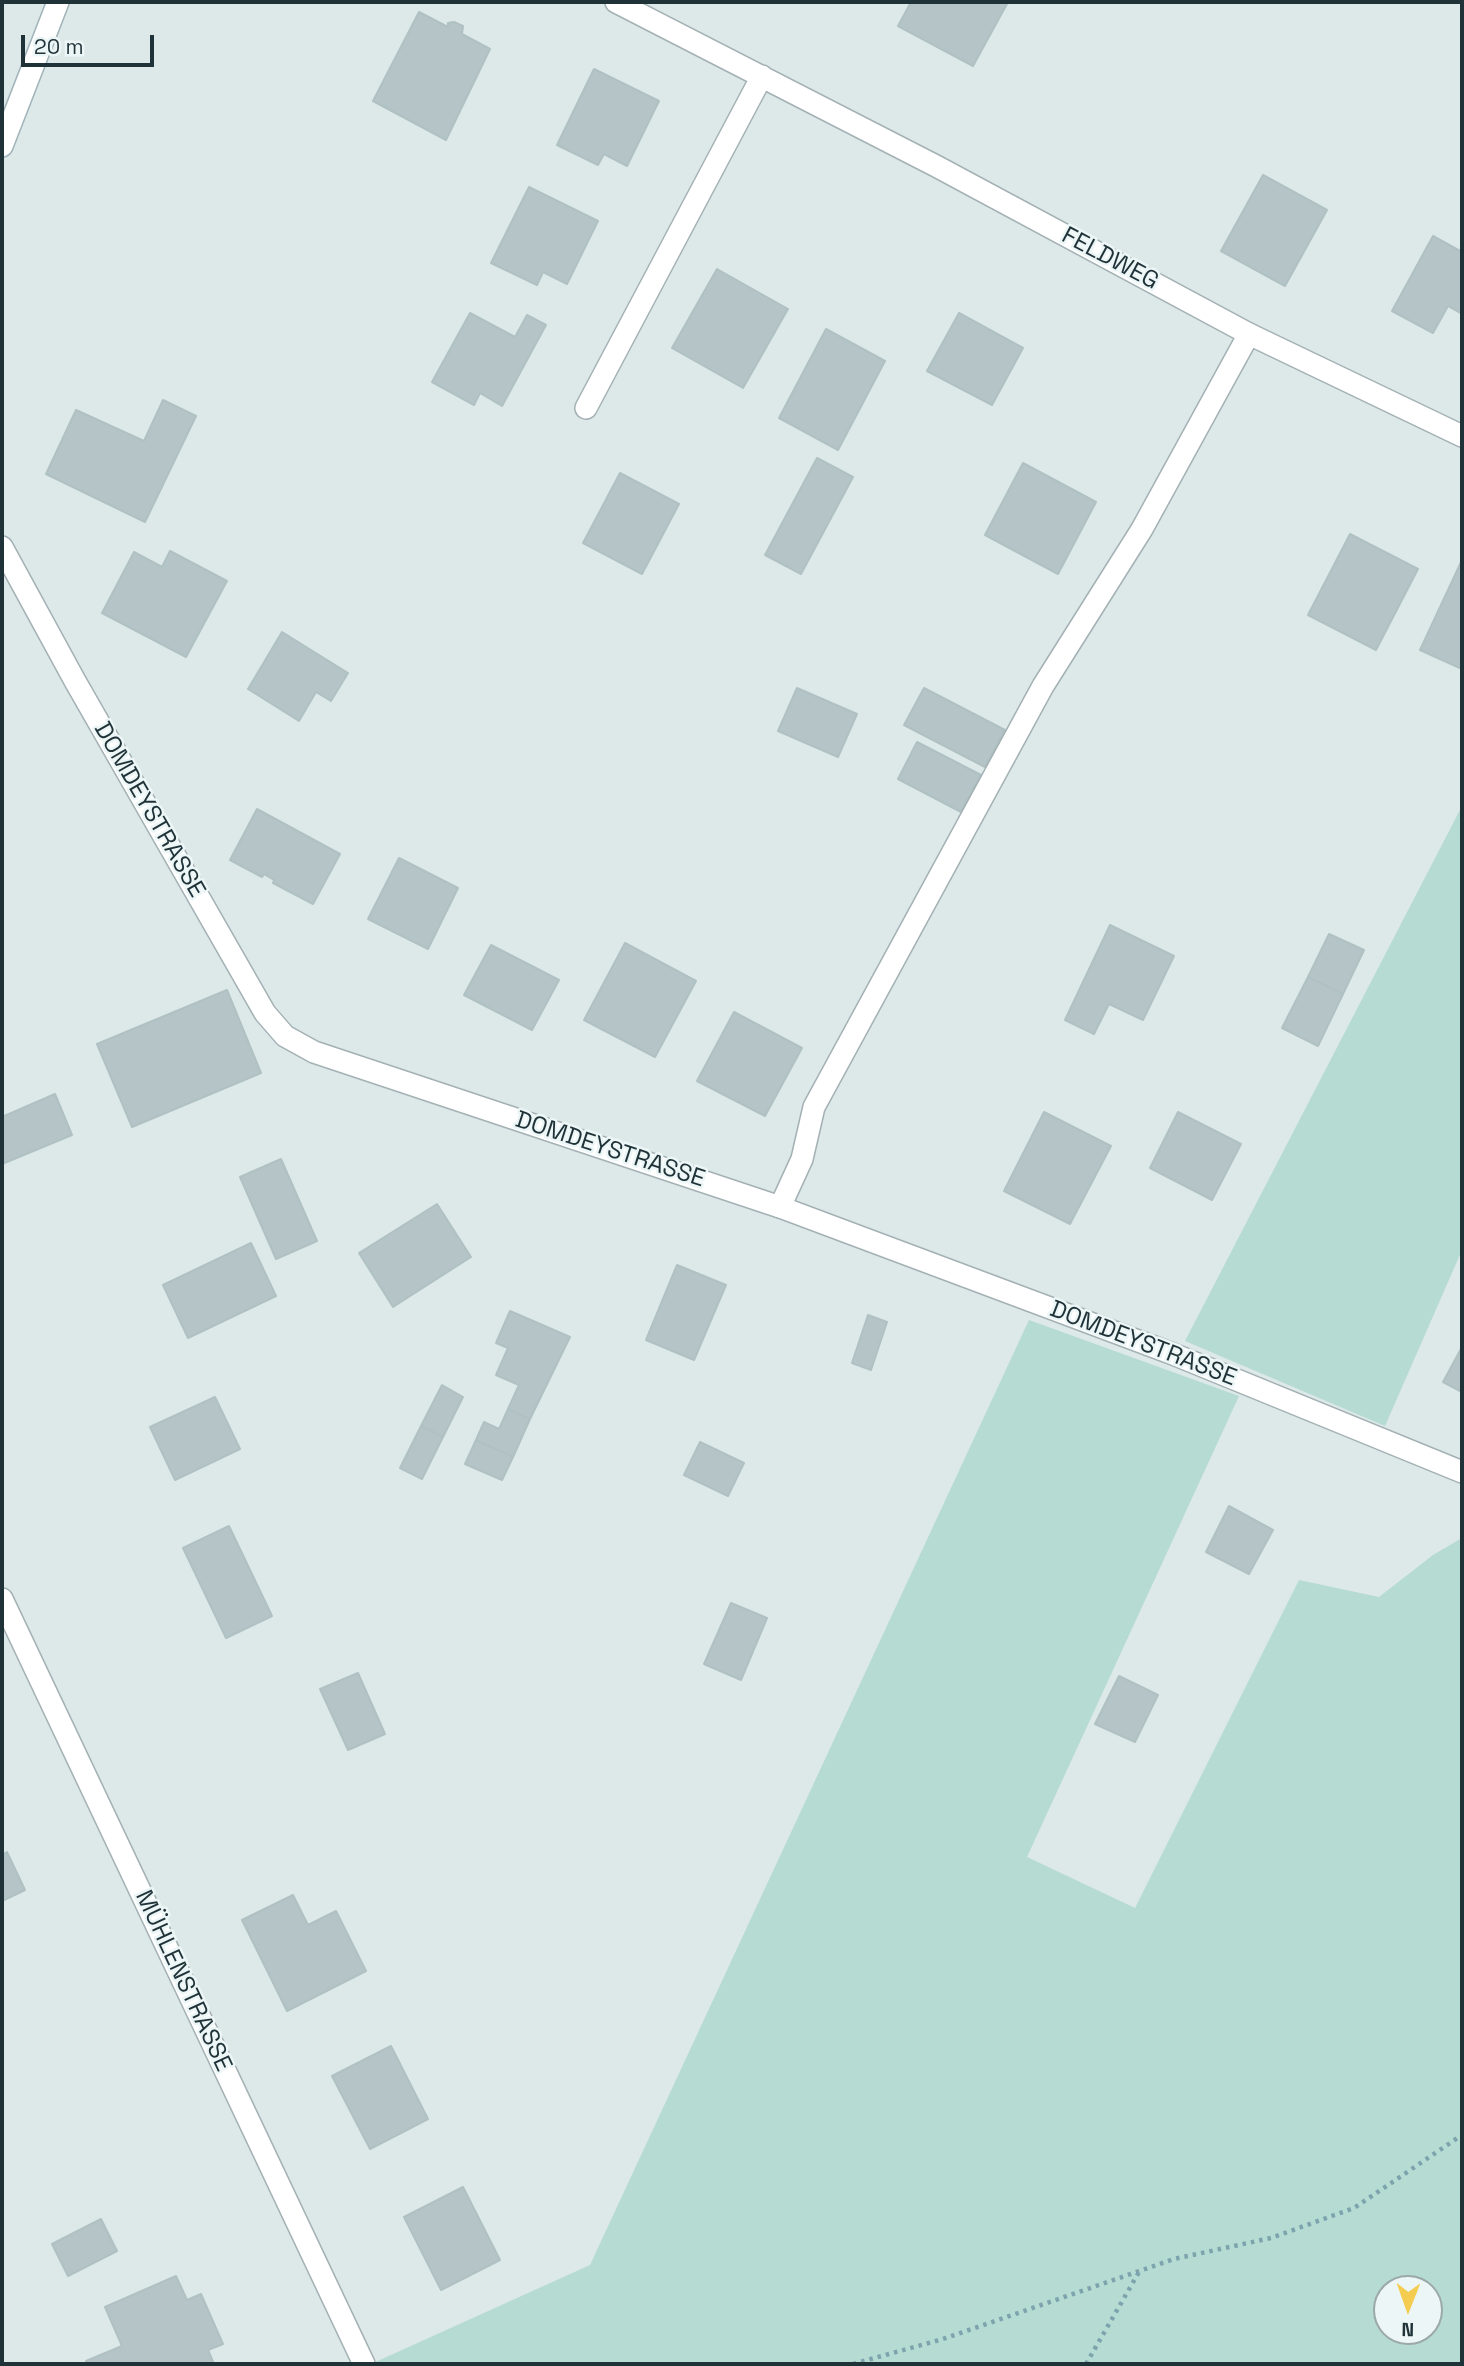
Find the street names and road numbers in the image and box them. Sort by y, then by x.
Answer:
street label: FELDWEG [1057,221,1163,297]
street label: DOMDEYSTRASSE [87,717,211,903]
street label: DOMDEYSTRASSE [512,1106,708,1194]
street label: DOMDEYSTRASSE [1046,1295,1240,1393]
street label: MÜHLENSTRASSE [128,1886,238,2076]

